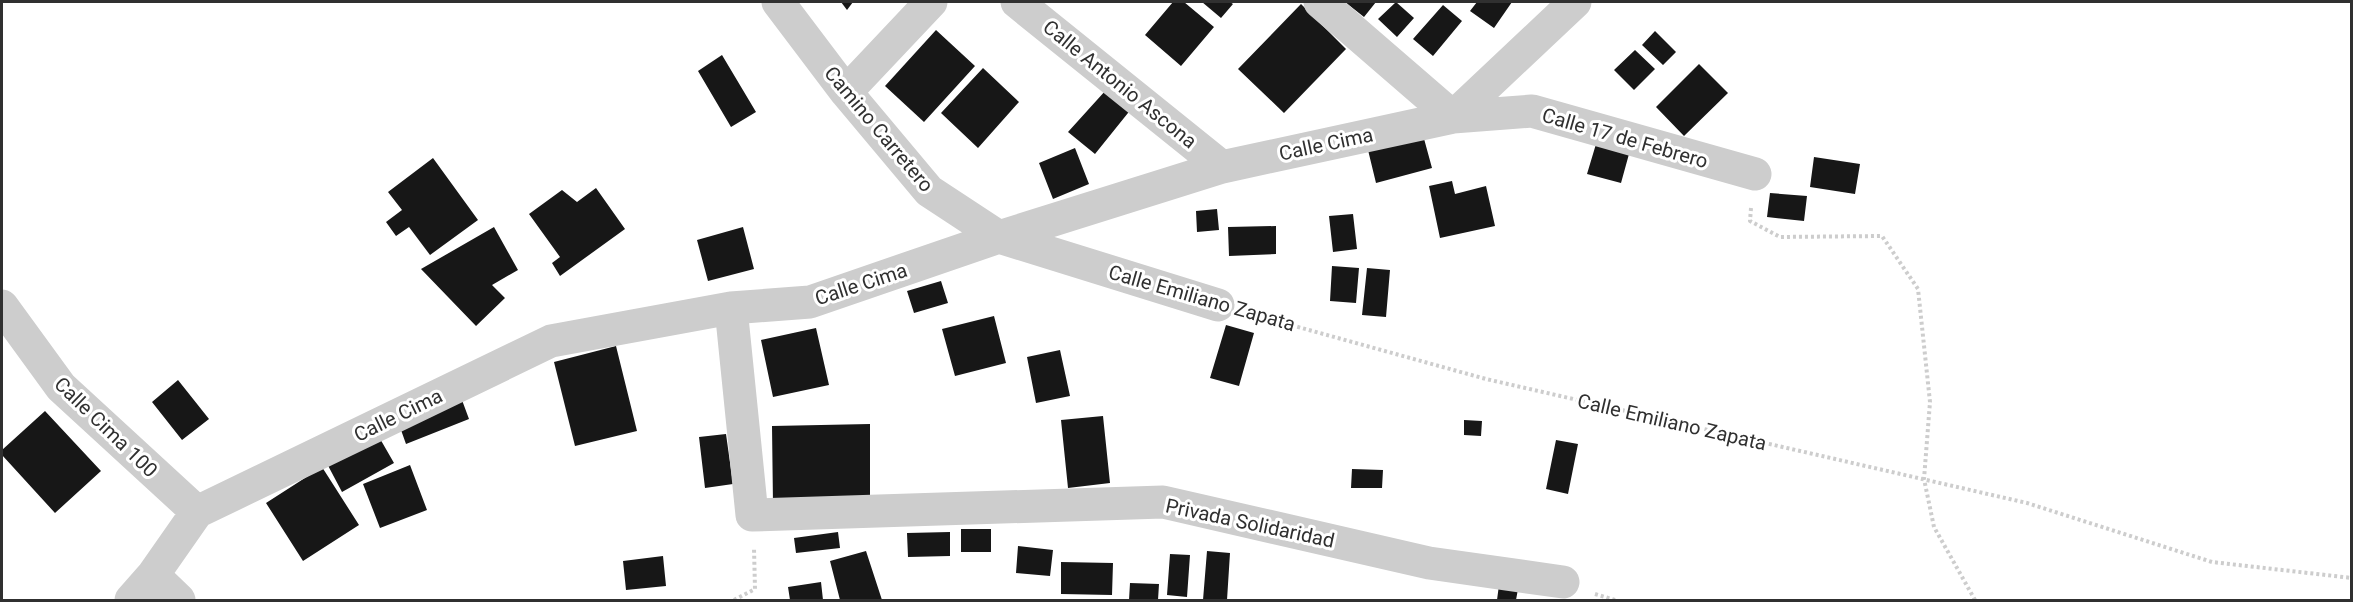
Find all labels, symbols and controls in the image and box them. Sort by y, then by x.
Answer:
street label: Calle Antonio Ascona [1038,15,1202,153]
street label: Camino Carretero [819,61,939,197]
street label: Calle 17 de Febrero [1539,103,1711,173]
street label: Calle Cima [1277,122,1375,166]
street label: Calle Cima [812,258,910,310]
street label: Calle Emiliano Zapata [1106,260,1298,336]
street label: Calle Cima 100 [49,372,163,482]
street label: Calle Cima [350,383,446,447]
street label: Calle Emiliano Zapata [1575,389,1769,455]
street label: Privada Solidaridad [1163,493,1337,553]

